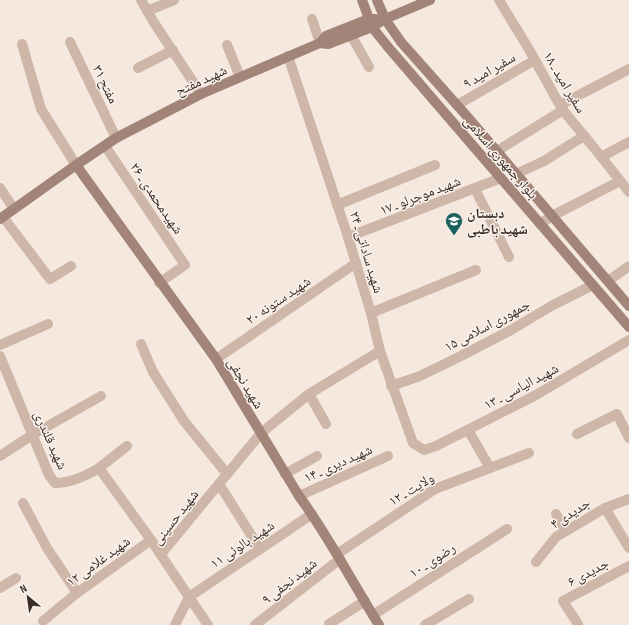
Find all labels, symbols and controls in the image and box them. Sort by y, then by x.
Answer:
street label: سفیر امید ـ ۱۸ [540,48,590,116]
street label: سفیر امید ۹ [460,49,518,92]
street label: شهید مفتح [173,61,230,101]
street label: مفتح ۳۱ [88,62,122,107]
street label: بلوار جمهوری اسلامی [460,112,541,203]
street label: شهیدمحمدی ـ ۲۶ [126,159,187,237]
street label: شهید موجرلو ـ ۱۷ [377,172,463,219]
place label: دبستان شهید باطبی [467,205,528,238]
street label: شهید ساداتی ـ ۲۴ [346,209,387,295]
school or university icon: دبستان شهید باطبی [444,211,464,236]
street label: شهید ستونه ۲۰ [243,273,314,328]
street label: جمهوری اسلامی ۱۵ [441,296,533,355]
street label: شهید نجفی [224,355,267,412]
street label: شهید الیاسی ـ ۱۳ [481,360,561,413]
street label: شهید قلندری [30,408,71,472]
street label: شهید دیری ـ ۱۴ [301,441,375,486]
street label: ولایت ـ ۱۲ [385,469,437,510]
street label: شهید حسینی [149,486,202,548]
street label: جدیدی ۴ [547,494,593,533]
street label: شهید بالوئی ۱۱ [207,517,278,572]
street label: شهید غلامی ۱۲ [63,533,134,590]
street label: رضوی ـ ۱۰ [406,539,459,582]
street label: شهید نجفی ۹ [258,555,320,608]
street label: جدیدی ۶ [565,555,612,590]
north arrow [8,577,48,617]
text: N [18,582,29,596]

